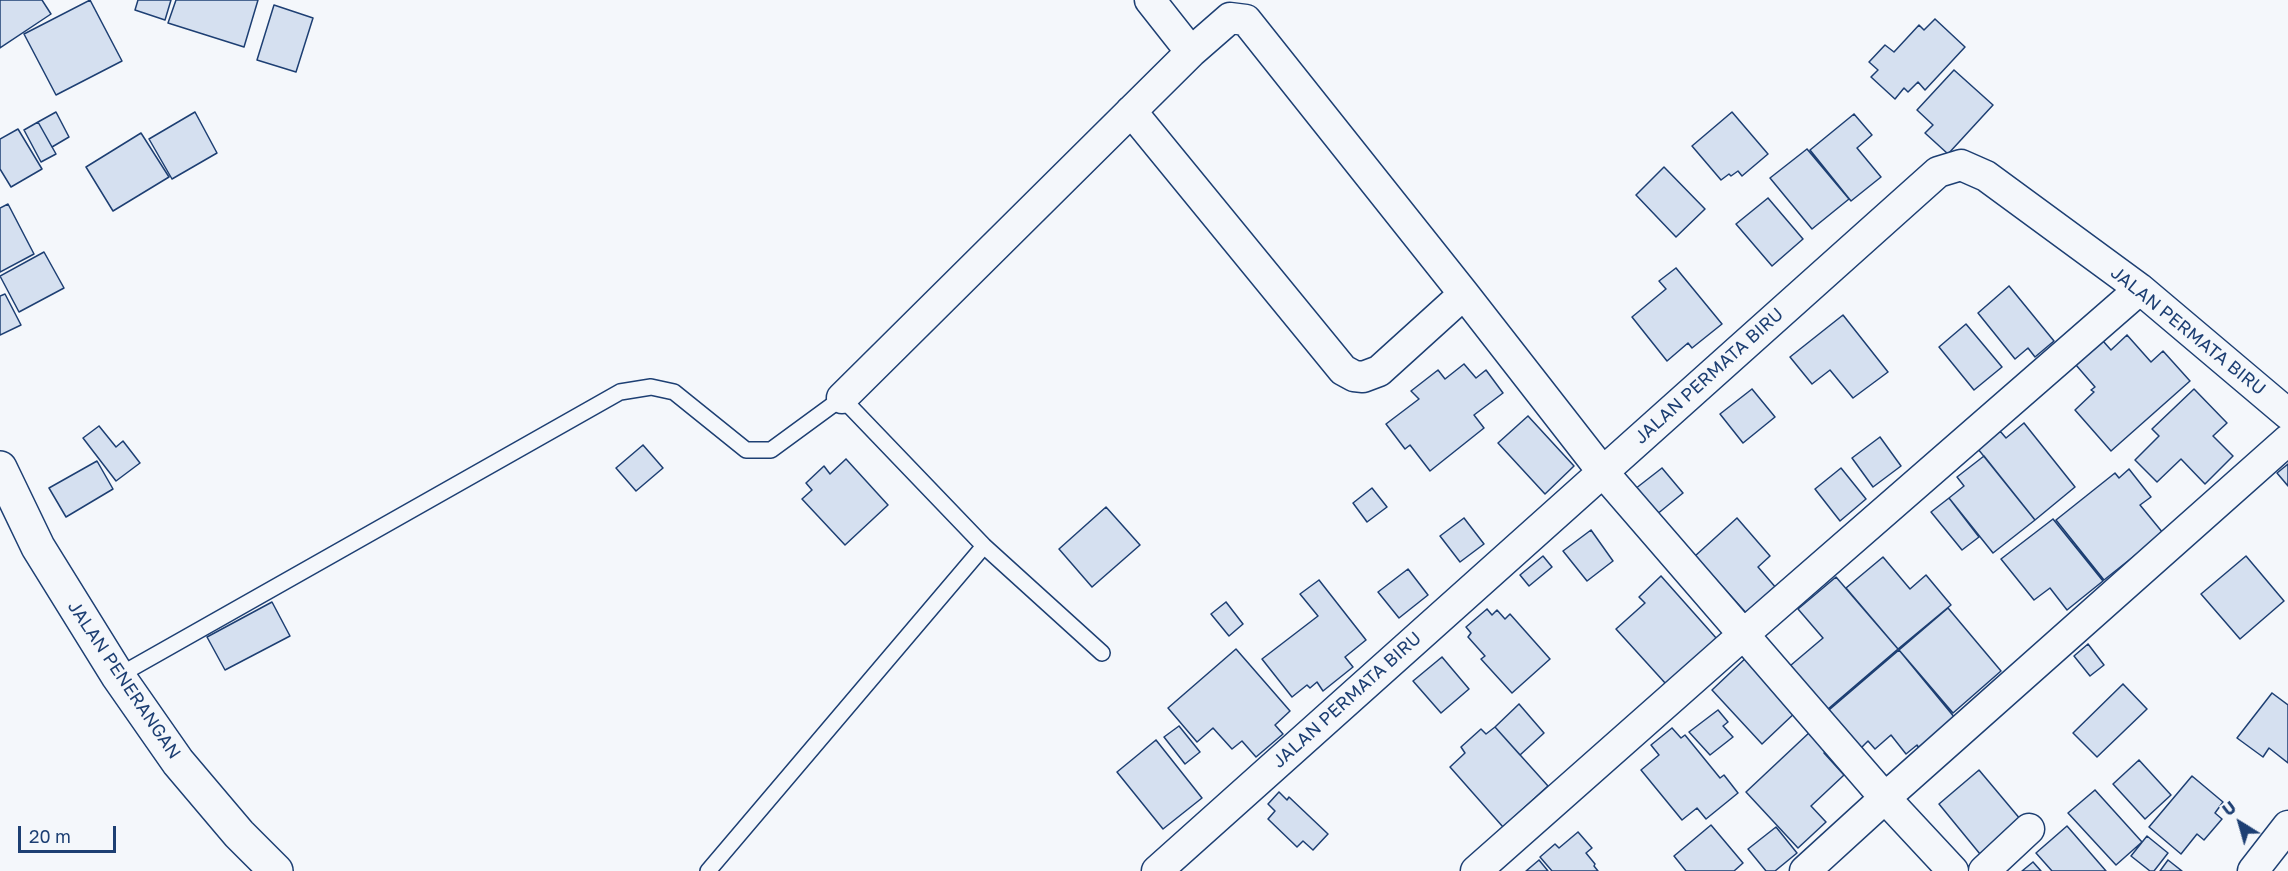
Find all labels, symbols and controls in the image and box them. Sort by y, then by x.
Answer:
street label: JALAN PERMATA BIRU [2106,262,2270,400]
street label: JALAN PERMATA BIRU [1630,303,1788,449]
street label: JALAN PENERANGAN [63,597,185,763]
street label: JALAN PERMATA BIRU [1268,627,1426,773]
north arrow [2210,793,2270,853]
text: U [2218,797,2240,820]
scale bar [21,814,118,852]
text: 20 m [29,825,71,847]

